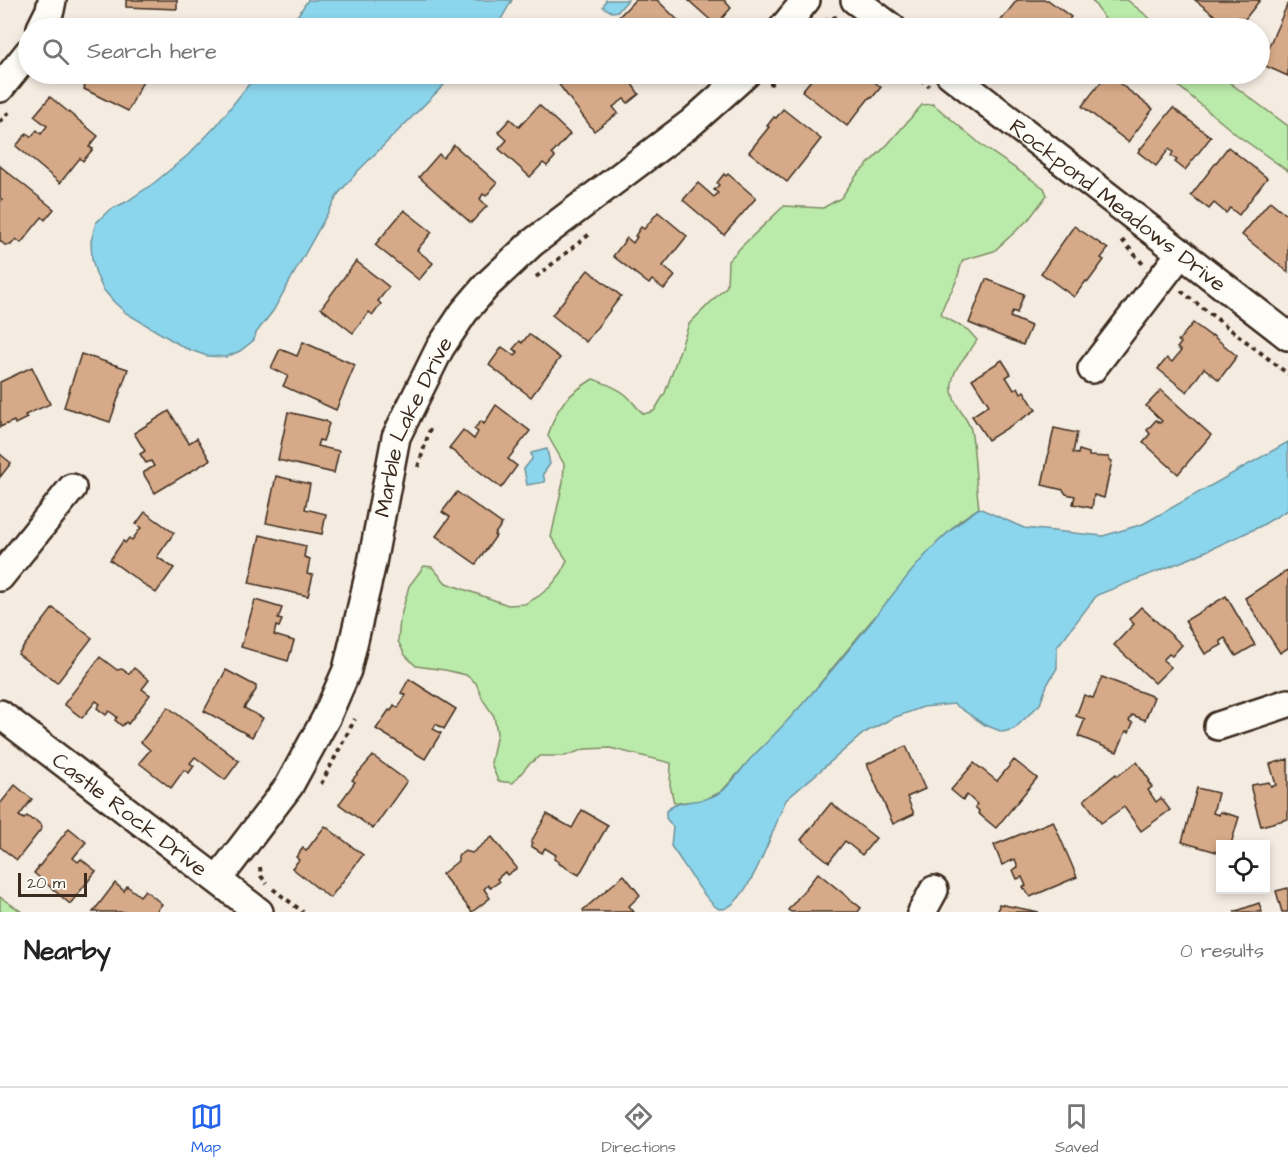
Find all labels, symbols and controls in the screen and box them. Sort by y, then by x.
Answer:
search box [18,18,1270,84]
icon: search [39,35,72,68]
text: Search here [87,36,217,67]
street label: Rockpond Meadows Drive [1002,112,1232,300]
street label: Marble Lake Drive [367,330,461,520]
street label: Castle Rock Drive [45,745,214,884]
map controls [1216,840,1270,894]
button: locate [1216,840,1270,894]
scale bar [18,870,87,898]
text: 20 m [27,872,65,894]
text: Nearby [24,933,111,969]
text: 0 results [1180,937,1264,965]
tab: Map [190,1100,223,1158]
tab: Directions [602,1100,676,1158]
tab: Saved [1055,1100,1098,1158]

